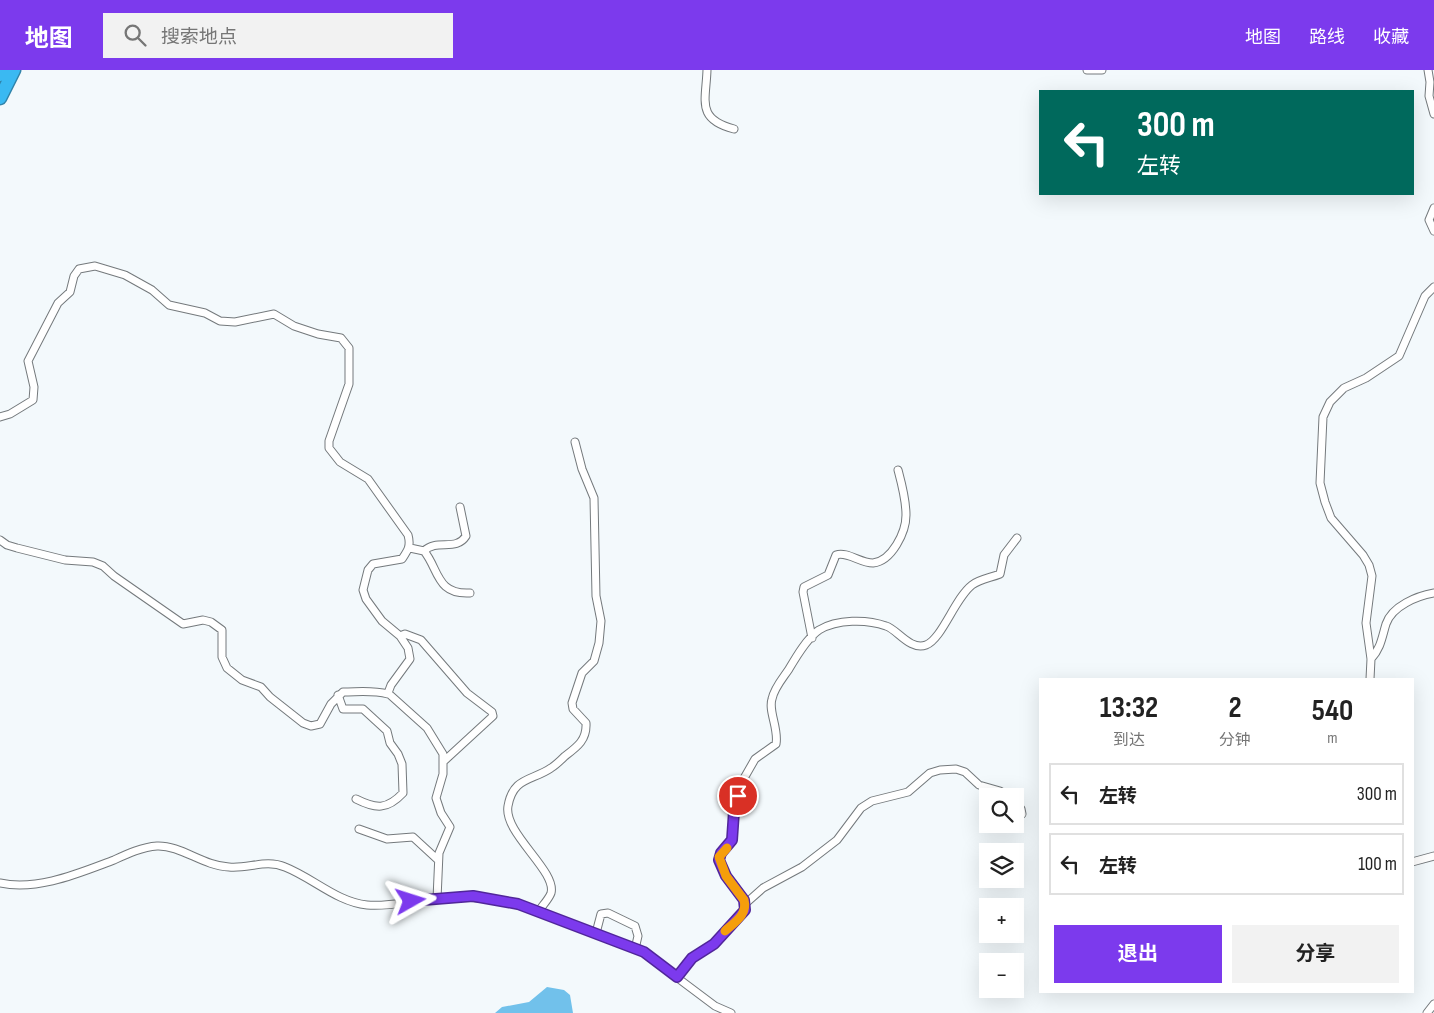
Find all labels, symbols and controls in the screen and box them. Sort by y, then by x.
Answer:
search box [103,13,453,58]
icon: search [121,21,149,49]
text: 地图 [25,24,73,53]
text: 搜索地点 [161,26,237,49]
text: 地图 [1245,27,1281,48]
text: 路线 [1309,27,1345,48]
text: 收藏 [1373,27,1409,48]
text: 300 m [1137,104,1215,147]
icon: left [1054,110,1119,175]
text: 左转 [1137,153,1181,180]
text: 13:32 [1100,690,1158,726]
text: 2 [1228,690,1242,726]
text: 540 [1312,693,1353,729]
text: m [1327,729,1338,748]
text: 到达 [1113,731,1145,750]
text: 分钟 [1219,731,1251,750]
pin [717,775,759,817]
icon: left [1056,780,1084,808]
icon: arrive [724,782,752,810]
text: 300 m [1357,783,1397,806]
text: 左转 [1099,785,1137,808]
map controls [979,788,1024,998]
button: search [979,788,1024,833]
button: layers [979,843,1024,888]
icon: left [1056,850,1084,878]
text: 100 m [1358,853,1397,876]
text: 左转 [1099,855,1137,878]
position arrow [384,874,436,926]
button: + [979,898,1024,943]
button: 退出 [1054,925,1222,983]
button: 分享 [1232,925,1399,983]
button: − [979,953,1024,998]

